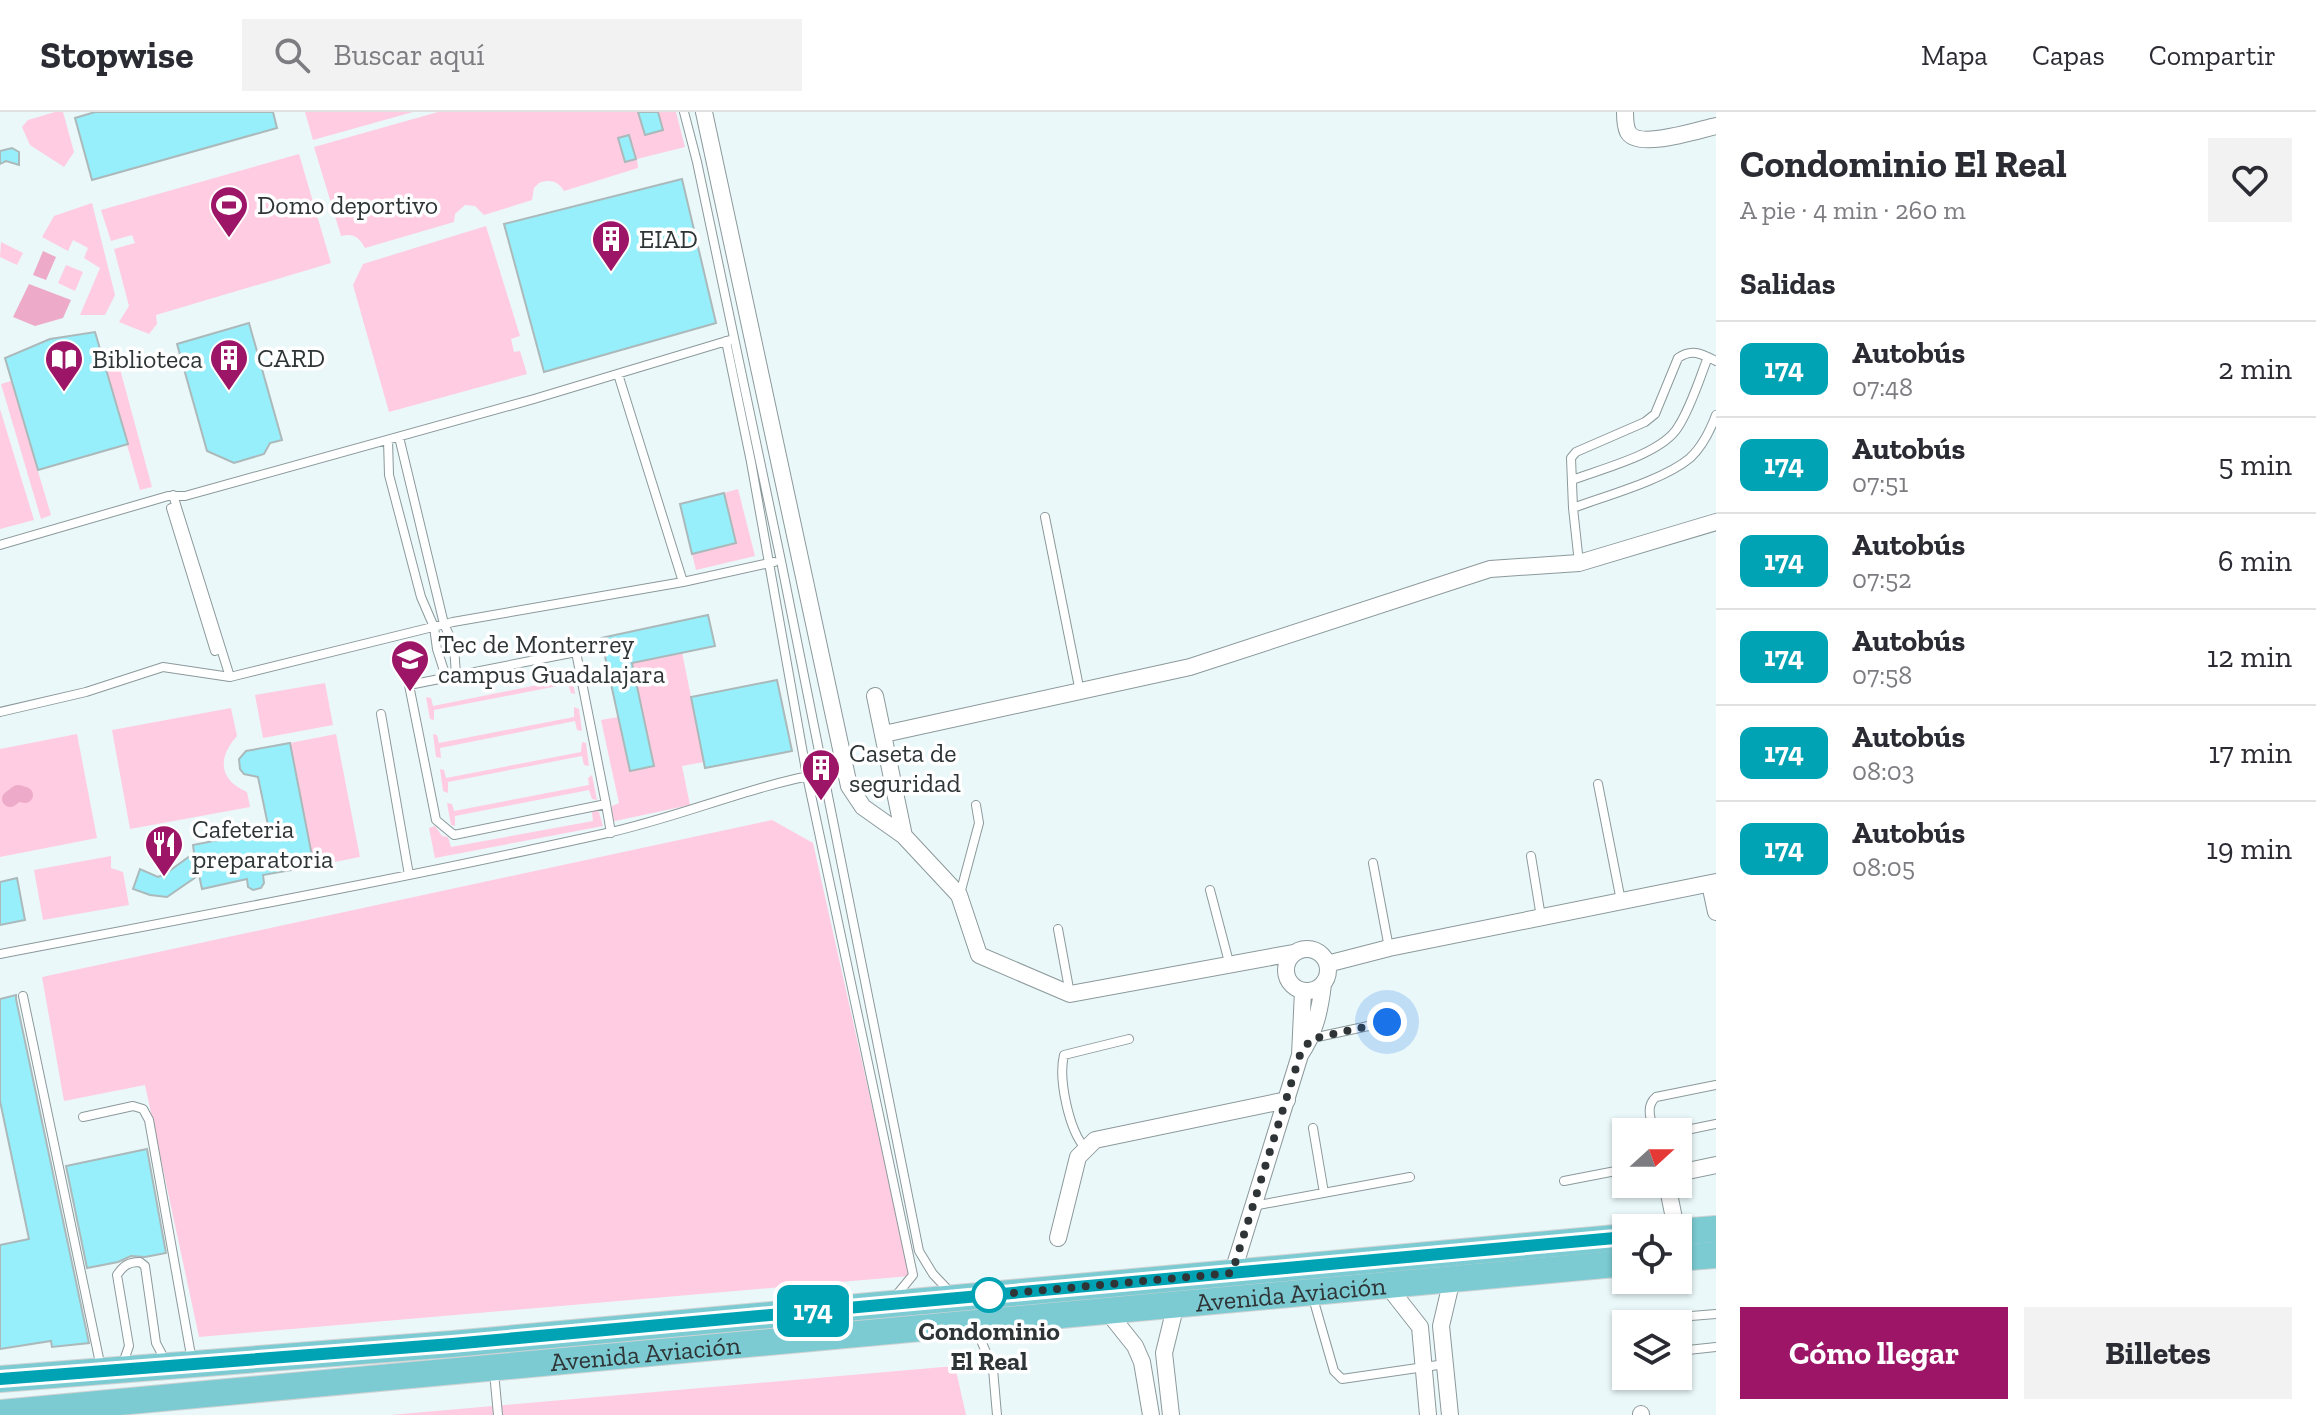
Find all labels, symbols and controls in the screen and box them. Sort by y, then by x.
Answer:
search box [242,19,802,91]
text: Stopwise [40,32,194,78]
icon: search [270,33,314,77]
text: Buscar aquí [334,37,485,73]
text: Mapa [1921,39,1988,72]
text: Capas [2032,39,2105,72]
text: Compartir [2149,39,2276,72]
button: heart [2208,138,2292,222]
text: Condominio El Real [1740,141,2067,187]
sports icon: Domo deportivo [208,184,250,239]
place label: Domo deportivo [257,189,438,221]
text: A pie · 4 min · 260 m [1740,194,1966,226]
building icon: EIAD [590,218,632,273]
place label: EIAD [639,223,698,255]
text: Salidas [1740,266,1835,302]
text: Autobús [1852,335,1965,371]
building icon: CARD [208,337,250,392]
library icon: Biblioteca [43,338,85,393]
place label: CARD [257,342,325,374]
place label: Biblioteca [92,343,203,375]
text: 2 min [2218,351,2292,387]
text: 174 [1764,352,1804,385]
text: 07:48 [1852,371,1913,403]
text: Autobús [1852,431,1965,467]
text: 5 min [2218,447,2292,483]
text: 174 [1764,448,1804,481]
text: 07:51 [1852,467,1908,499]
text: Autobús [1852,527,1965,563]
text: 6 min [2218,543,2292,579]
text: 174 [1764,544,1804,577]
text: 07:52 [1852,563,1912,595]
text: Autobús [1852,623,1965,659]
place label: Tec de Monterrey campus Guadalajara [438,628,666,690]
school or university icon: Tec de Monterrey campus Guadalajara [389,638,431,693]
text: 12 min [2207,639,2292,675]
text: 174 [1764,640,1804,673]
text: 07:58 [1852,659,1912,691]
text: Autobús [1852,719,1965,755]
text: 17 min [2209,735,2292,771]
text: 174 [1764,736,1804,769]
place label: Caseta de seguridad [849,737,961,799]
building icon: Caseta de seguridad [800,747,842,802]
text: 08:03 [1852,755,1914,787]
place label: Cafeteria preparatoria [192,813,334,875]
text: Autobús [1852,815,1965,851]
restaurant icon: Cafeteria preparatoria [143,823,185,878]
text: 19 min [2206,831,2292,867]
text: 174 [1764,832,1804,865]
text: 08:05 [1852,851,1915,883]
your location [1367,1002,1407,1042]
north arrow [1612,1118,1692,1198]
map controls [1612,1118,1692,1390]
button: locate [1612,1214,1692,1294]
street label: Avenida Aviación [1194,1269,1387,1319]
marker: Condominio El Real [972,1278,1006,1312]
line badge: 174 [767,1285,859,1337]
text: 174 [793,1294,833,1327]
button: Cómo llegar [1740,1307,2008,1399]
button: Billetes [2024,1307,2292,1399]
button: layers [1612,1310,1692,1390]
place label: Condominio El Real [918,1315,1060,1377]
street label: Avenida Aviación [549,1329,742,1378]

